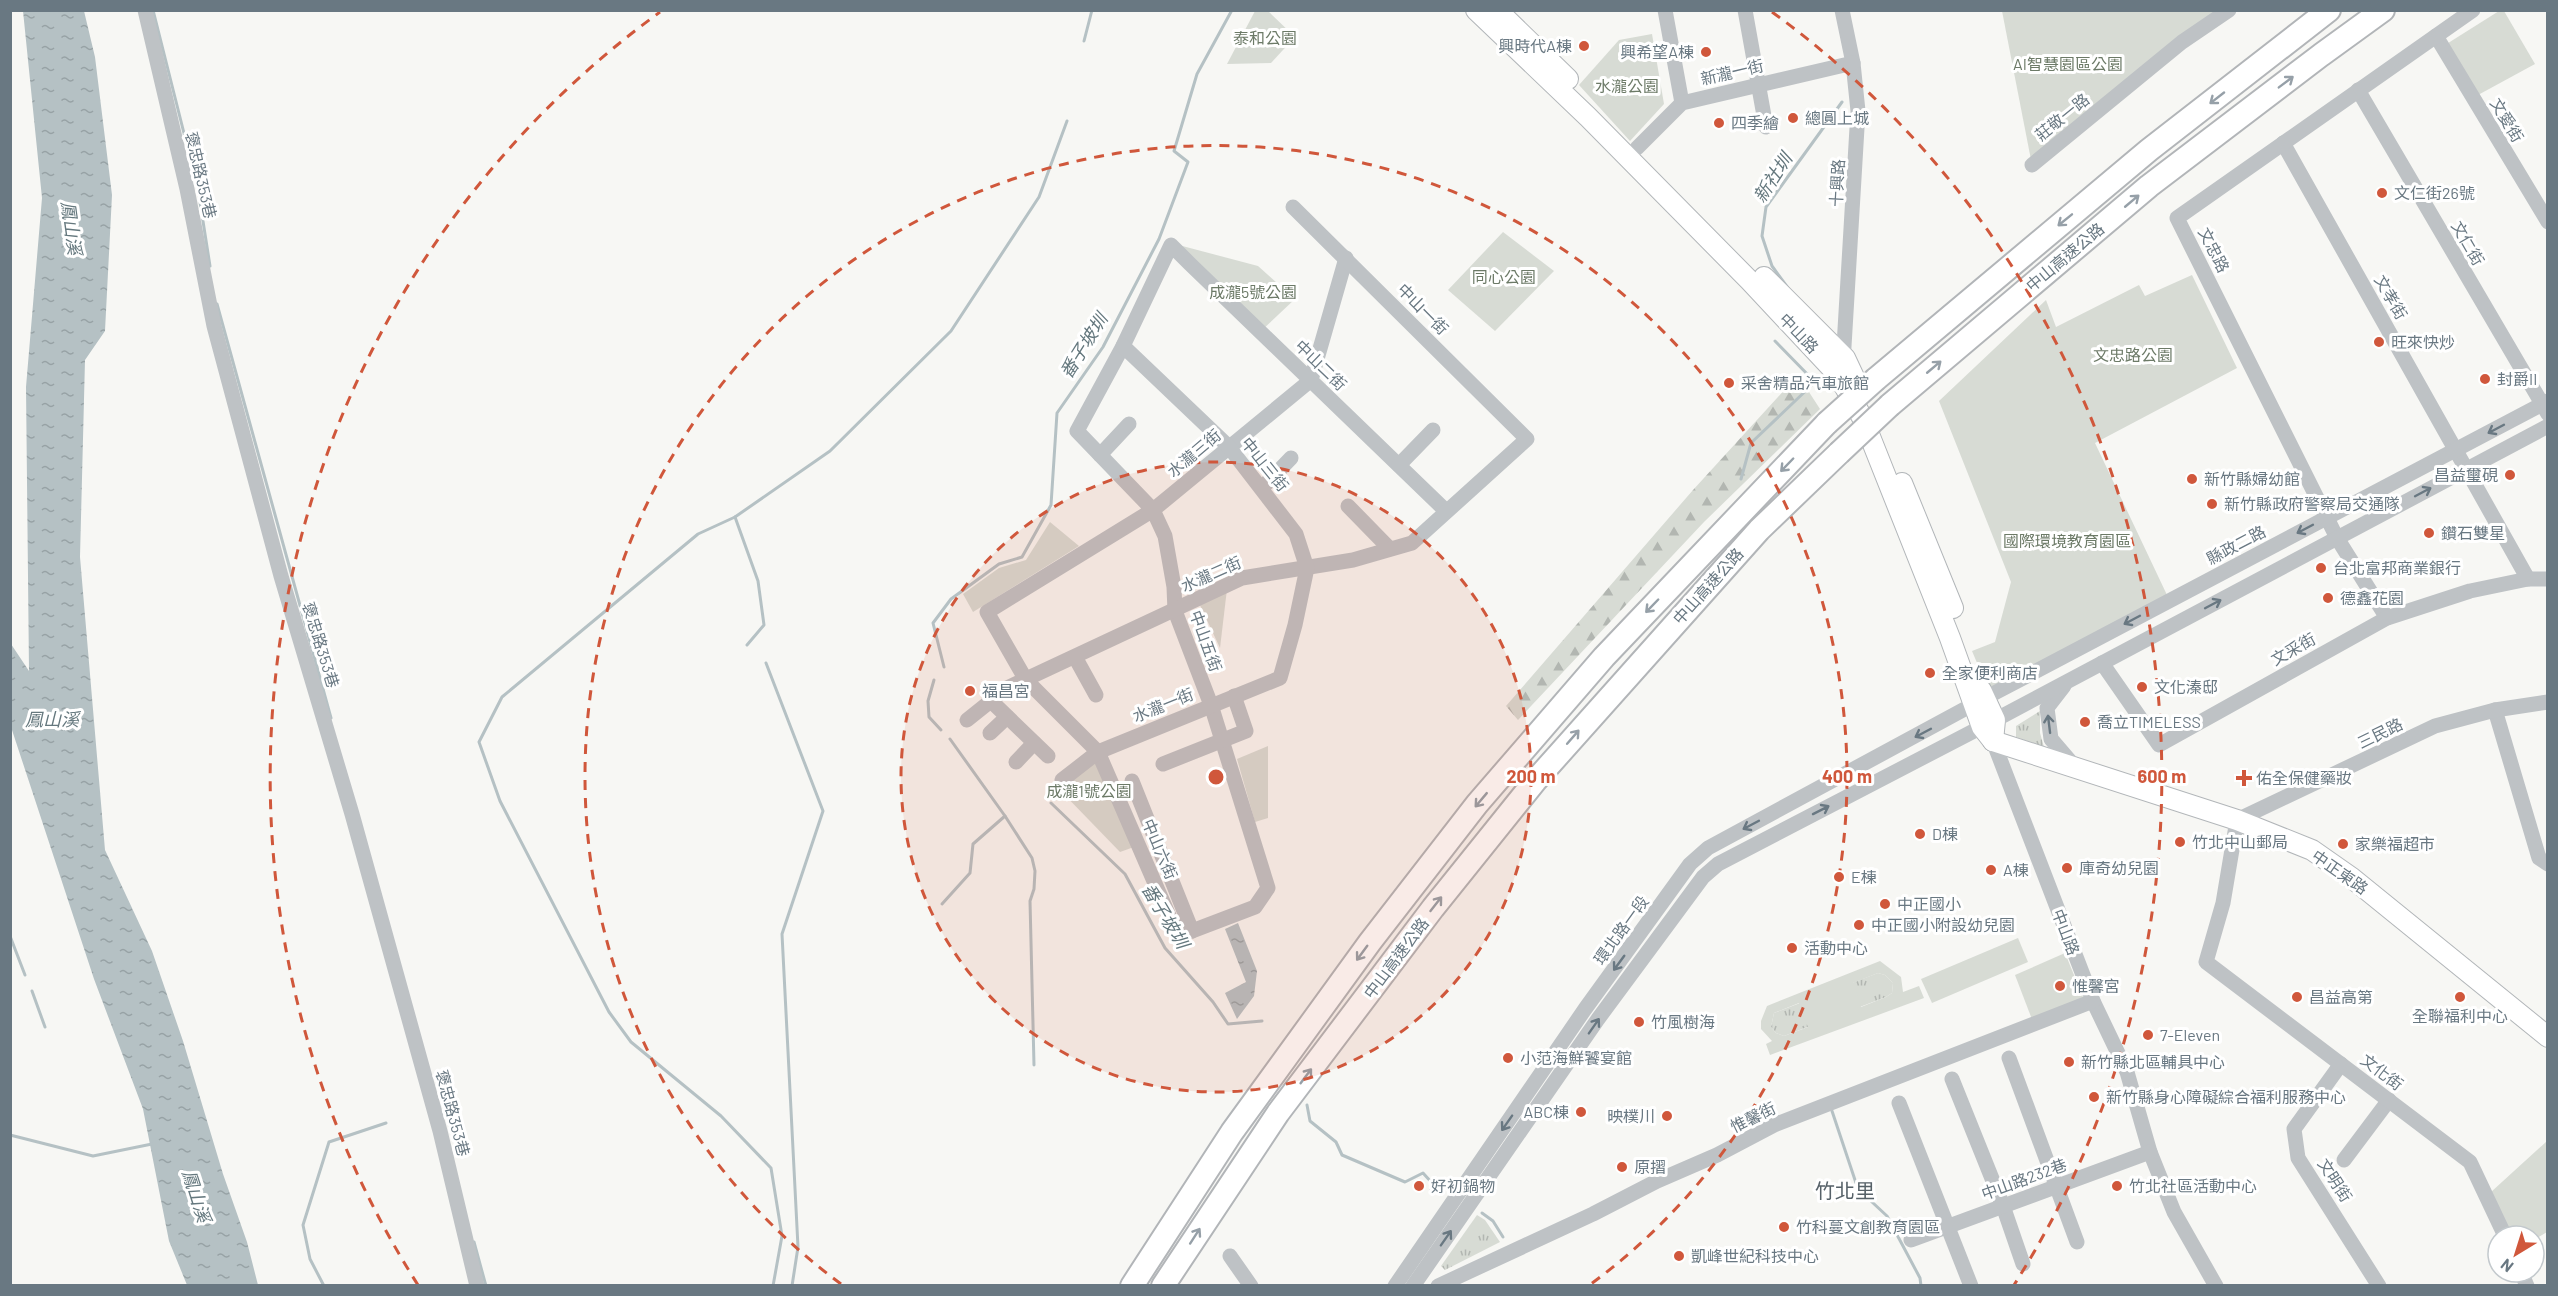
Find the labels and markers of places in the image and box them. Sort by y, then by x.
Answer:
place label: 興時代A棟 [1498,36,1572,55]
marker: 興時代A棟 [1577,39,1591,53]
place label: 興希望A棟 [1620,42,1694,61]
marker: 興希望A棟 [1699,45,1713,59]
place label: 總圓上城 [1805,108,1869,127]
marker: 總圓上城 [1786,111,1800,125]
place label: 四季繪 [1731,113,1779,132]
marker: 四季繪 [1712,116,1726,130]
place label: 文仁街26號 [2394,183,2475,202]
marker: 文仁街26號 [2375,186,2389,200]
place label: 旺來快炒 [2391,332,2455,351]
marker: 旺來快炒 [2372,335,2386,349]
place label: 封爵II [2497,369,2537,388]
marker: 封爵II [2478,372,2492,386]
place label: 采舍精品汽車旅館 [1741,373,1869,392]
marker: 采舍精品汽車旅館 [1722,376,1736,390]
place label: 昌益璽硯 [2434,465,2498,484]
marker: 昌益璽硯 [2503,468,2517,482]
place label: 新竹縣婦幼館 [2204,469,2300,488]
marker: 新竹縣婦幼館 [2185,472,2199,486]
place label: 新竹縣政府警察局交通隊 [2224,494,2400,513]
marker: 新竹縣政府警察局交通隊 [2205,497,2219,511]
place label: 鑽石雙星 [2441,523,2505,542]
marker: 鑽石雙星 [2422,526,2436,540]
place label: 台北富邦商業銀行 [2333,558,2461,577]
marker: 台北富邦商業銀行 [2314,561,2328,575]
place label: 德鑫花園 [2340,588,2404,607]
marker: 德鑫花園 [2321,591,2335,605]
place label: 全家便利商店 [1942,663,2038,682]
marker: 全家便利商店 [1923,666,1937,680]
place label: 文化溱邸 [2154,677,2218,696]
marker: 文化溱邸 [2135,680,2149,694]
place label: 福昌宮 [982,681,1030,700]
marker: 福昌宮 [963,684,977,698]
place label: 喬立TIMELESS [2097,712,2201,731]
marker: 喬立TIMELESS [2078,715,2092,729]
centre of rings [1206,767,1226,787]
place label: 佑全保健藥妝 [2256,768,2352,787]
marker: 佑全保健藥妝 [2237,771,2251,785]
place label: D棟 [1932,824,1958,843]
marker: D棟 [1913,827,1927,841]
place label: 竹北中山郵局 [2192,832,2288,851]
place label: 家樂福超市 [2355,834,2435,853]
marker: 竹北中山郵局 [2173,835,2187,849]
marker: 家樂福超市 [2336,837,2350,851]
place label: 庫奇幼兒園 [2079,858,2159,877]
place label: A棟 [2003,860,2029,879]
marker: 庫奇幼兒園 [2060,861,2074,875]
marker: A棟 [1984,863,1998,877]
place label: E棟 [1851,867,1877,886]
marker: E棟 [1832,870,1846,884]
place label: 中正國小 [1897,894,1961,913]
marker: 中正國小 [1878,897,1892,911]
place label: 中正國小附設幼兒園 [1871,915,2015,934]
marker: 中正國小附設幼兒園 [1852,918,1866,932]
place label: 活動中心 [1804,938,1868,957]
marker: 活動中心 [1785,941,1799,955]
place label: 惟馨宮 [2072,976,2120,995]
marker: 惟馨宮 [2053,979,2067,993]
place label: 昌益高第 [2309,987,2373,1006]
marker: 昌益高第 [2290,990,2304,1004]
marker: 全聯福利中心 [2453,990,2467,1004]
place label: 全聯福利中心 [2412,1006,2508,1025]
place label: 竹風樹海 [1651,1012,1715,1031]
marker: 竹風樹海 [1632,1015,1646,1029]
place label: 7-Eleven [2160,1025,2220,1044]
marker: 7-Eleven [2141,1028,2155,1042]
place label: 小范海鮮饕宴館 [1520,1048,1632,1067]
marker: 小范海鮮饕宴館 [1501,1051,1515,1065]
place label: 新竹縣北區輔具中心 [2081,1052,2225,1071]
marker: 新竹縣北區輔具中心 [2062,1055,2076,1069]
place label: 新竹縣身心障礙綜合福利服務中心 [2106,1087,2346,1106]
marker: 新竹縣身心障礙綜合福利服務中心 [2087,1090,2101,1104]
place label: ABC棟 [1524,1102,1569,1121]
marker: ABC棟 [1574,1105,1588,1119]
place label: 映樸川 [1607,1106,1655,1125]
marker: 映樸川 [1660,1109,1674,1123]
place label: 原摺 [1634,1157,1666,1176]
marker: 原摺 [1615,1160,1629,1174]
place label: 好初鍋物 [1431,1176,1495,1195]
place label: 竹北社區活動中心 [2129,1176,2257,1195]
marker: 好初鍋物 [1412,1179,1426,1193]
marker: 竹北社區活動中心 [2110,1179,2124,1193]
place label: 竹科蔓文創教育園區 [1796,1217,1940,1236]
marker: 竹科蔓文創教育園區 [1777,1220,1791,1234]
place label: 凱峰世紀科技中心 [1691,1246,1819,1265]
marker: 凱峰世紀科技中心 [1672,1249,1686,1263]

